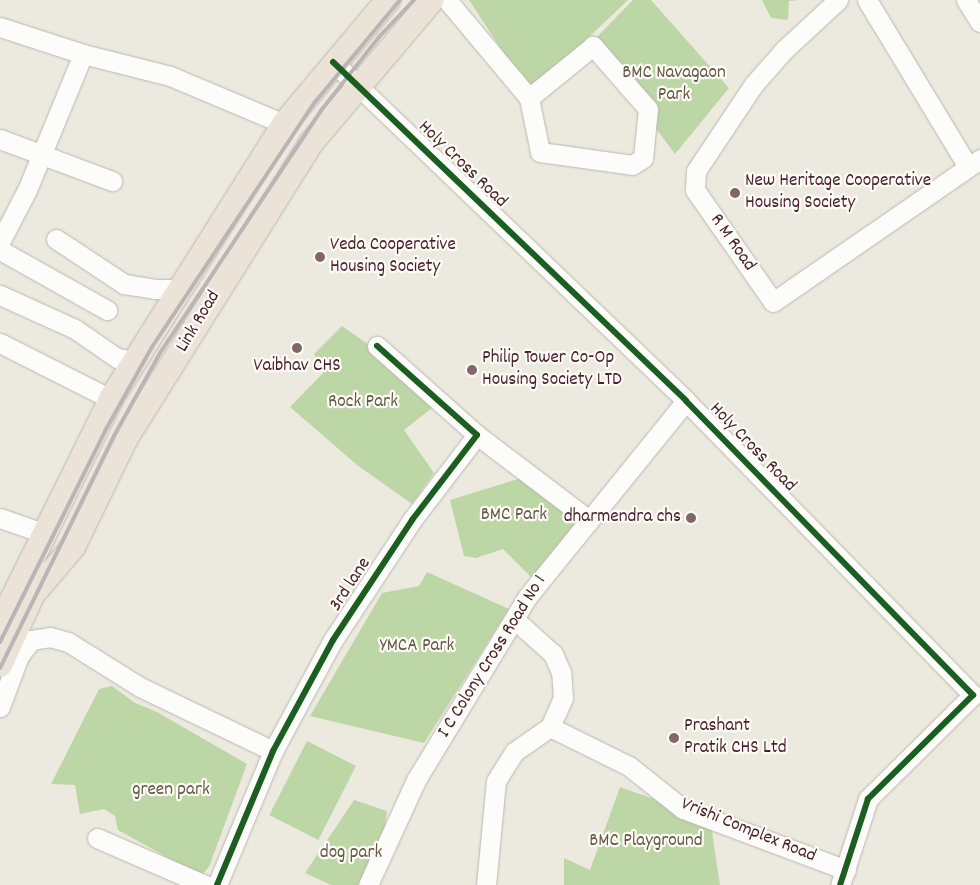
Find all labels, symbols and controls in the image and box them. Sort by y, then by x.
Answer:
park label: BMC Navagaon Park [622,63,726,107]
street label: Holy Cross Road [413,117,511,213]
place label: New Heritage Cooperative Housing Society [745,171,931,215]
marker: New Heritage Cooperative Housing Society [729,187,741,199]
street label: R M Road [704,210,760,276]
place label: Veda Cooperative Housing Society [330,235,456,279]
marker: Veda Cooperative Housing Society [314,251,326,263]
street label: Link Road [172,287,226,357]
marker: Vaibhav CHS [291,342,303,354]
place label: Philip Tower Co-Op Housing Society LTD [482,348,622,392]
place label: Vaibhav CHS [253,356,341,378]
marker: Philip Tower Co-Op Housing Society LTD [466,364,478,376]
park label: Rock Park [328,392,398,414]
street label: Holy Cross Road [704,399,800,497]
park label: BMC Park [481,505,547,527]
place label: dharmendra chs [564,507,681,529]
marker: dharmendra chs [685,512,697,524]
street label: 3rd lane [325,554,377,616]
street label: I C Colony Cross Road No 1 [434,572,552,742]
park label: YMCA Park [380,636,454,658]
place label: Prashant Pratik CHS Ltd [684,716,787,760]
marker: Prashant Pratik CHS Ltd [668,732,680,744]
park label: green park [132,780,210,802]
street label: Vrishi Complex Road [677,794,819,868]
park label: BMC Playground [589,831,703,853]
park label: dog park [320,843,382,865]

